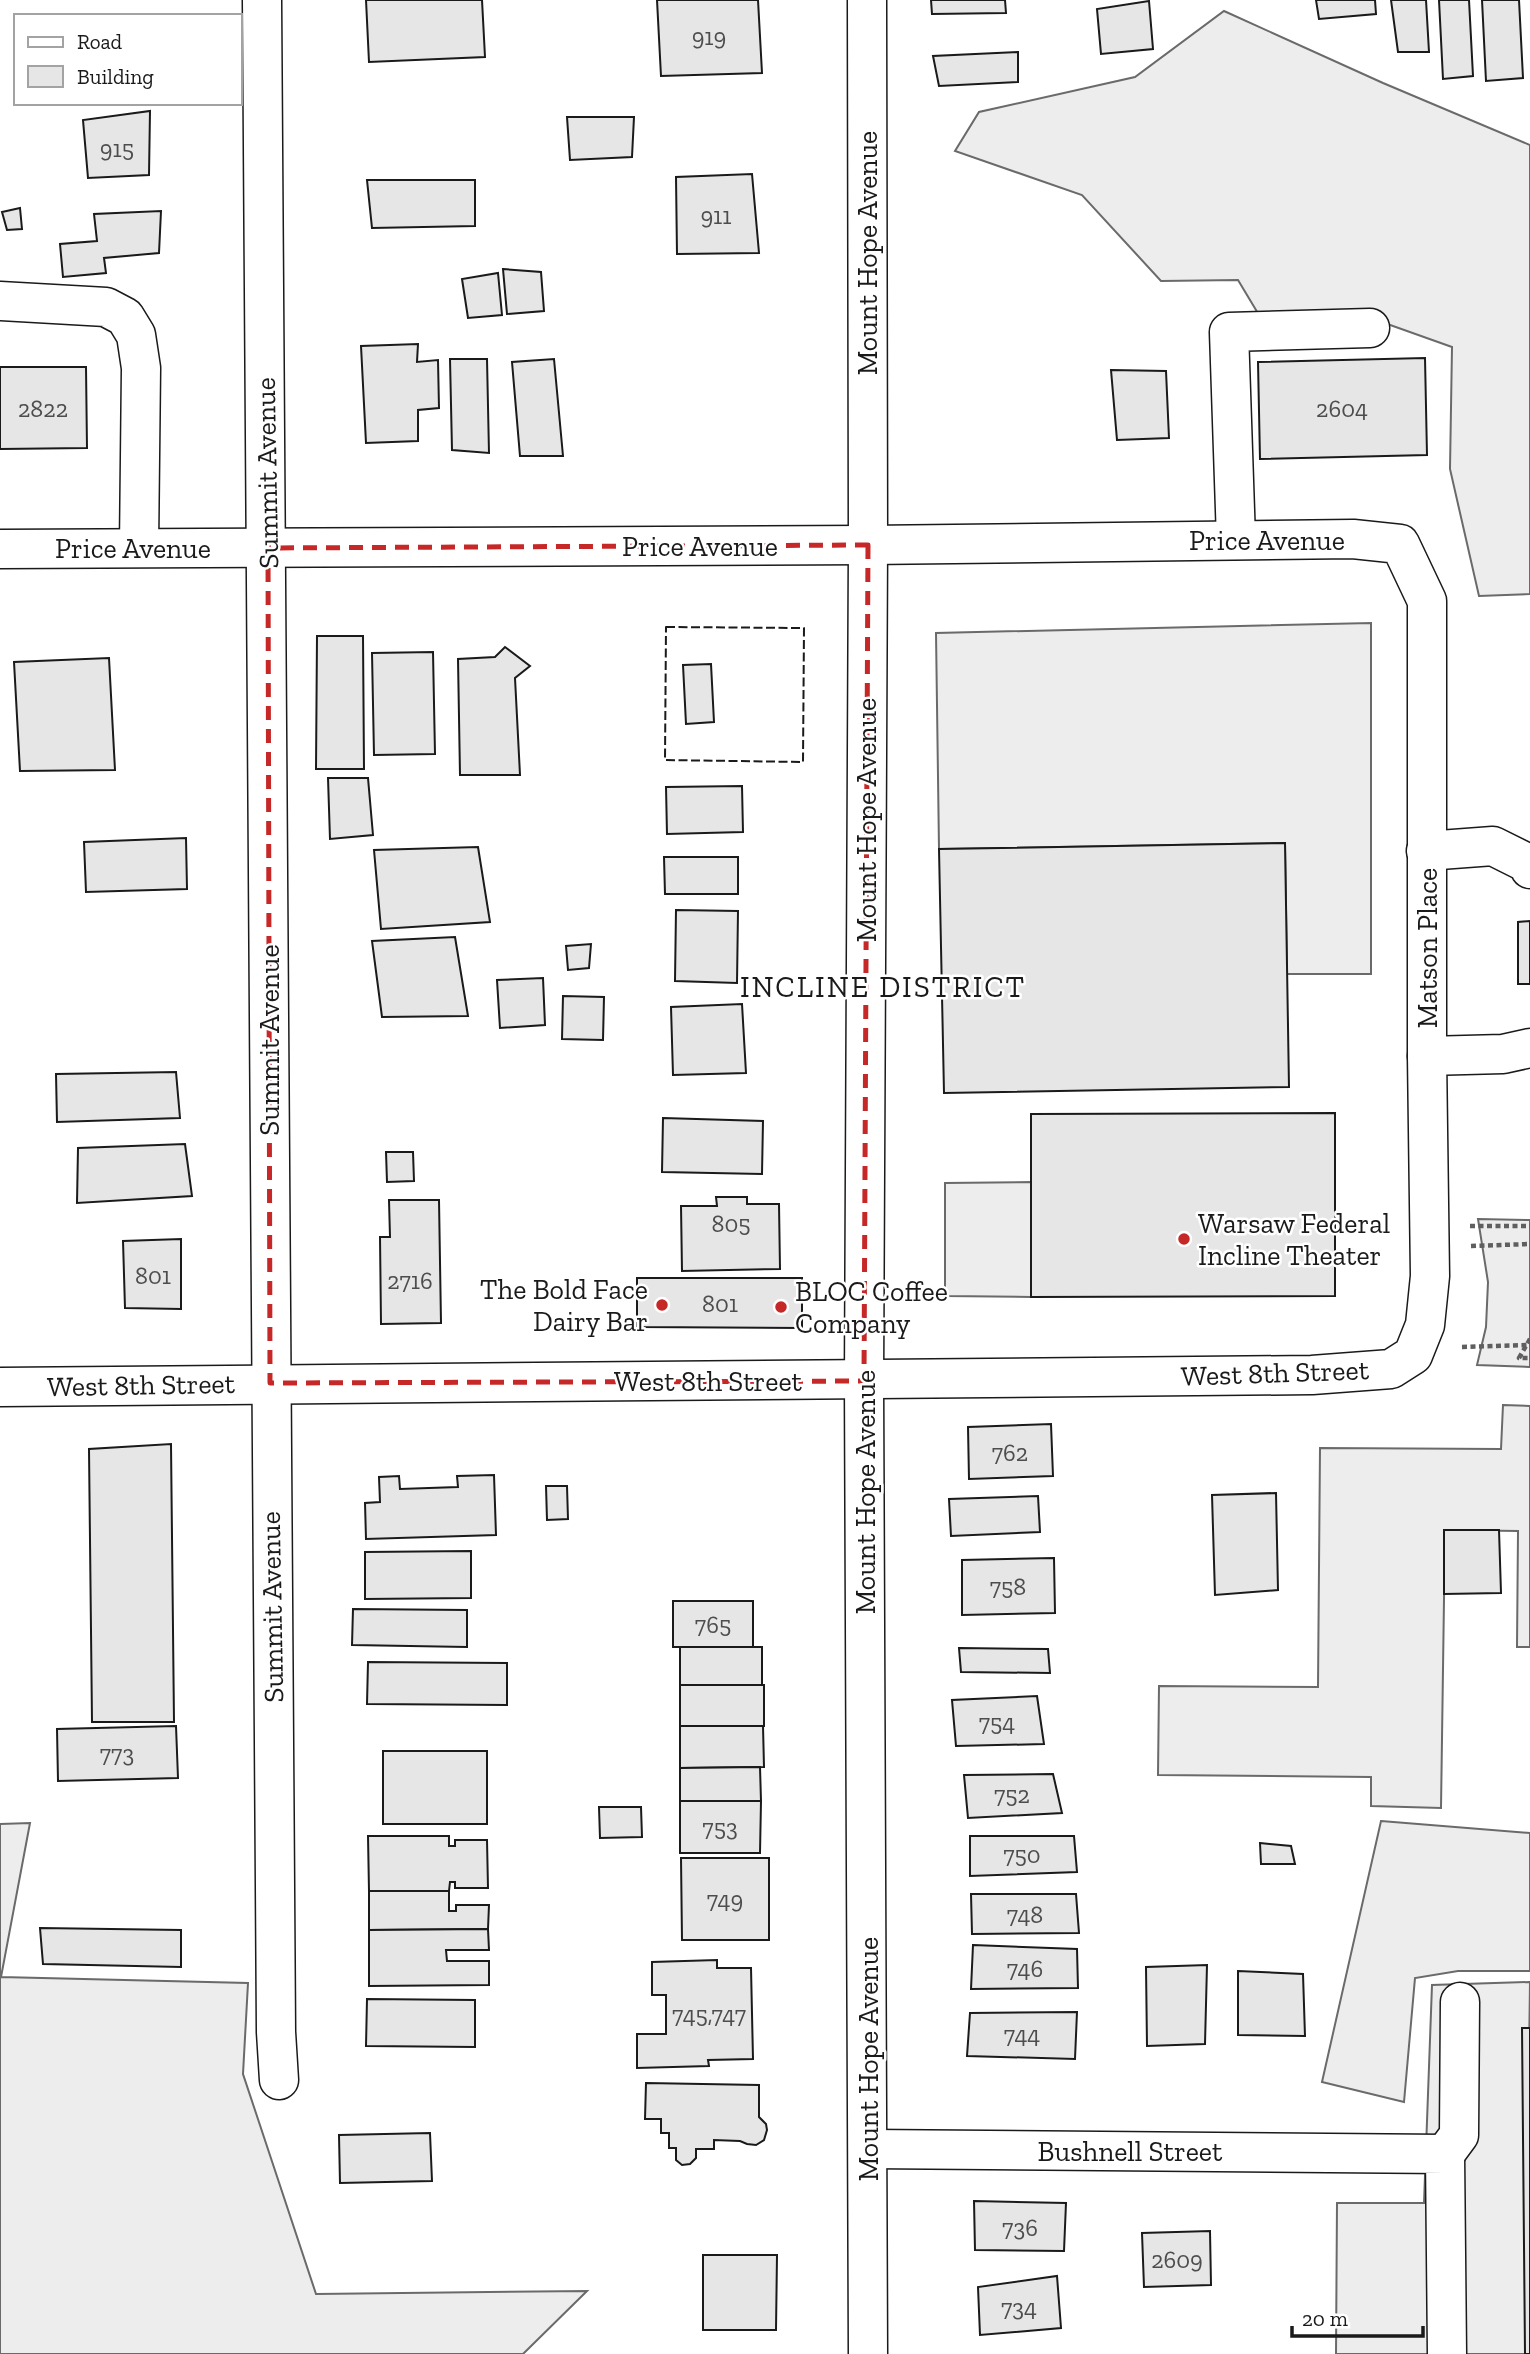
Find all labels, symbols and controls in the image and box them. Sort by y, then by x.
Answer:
legend [14,14,242,105]
house number: 919 [692,22,726,51]
text: Road [77,29,123,54]
text: Building [77,64,154,89]
street label: Mount Hope Avenue [851,131,884,375]
house number: 915 [100,134,134,163]
house number: 911 [700,201,732,230]
street label: Summit Avenue [249,377,285,569]
house number: 2822 [18,394,68,423]
house number: 2604 [1316,394,1368,423]
street label: Price Avenue [1189,524,1345,557]
street label: Price Avenue [622,530,778,563]
street label: Price Avenue [55,532,211,565]
street label: Mount Hope Avenue [850,698,883,942]
street label: Matson Place [1411,868,1444,1028]
street label: Summit Avenue [253,944,286,1136]
district label: INCLINE DISTRICT [740,969,1026,1005]
place label: Warsaw Federal Incline Theater [1198,1207,1390,1272]
house number: 805 [711,1209,751,1238]
marker: Warsaw Federal Incline Theater [1176,1231,1192,1247]
house number: 801 [135,1261,171,1290]
house number: 2716 [387,1266,433,1295]
place label: The Bold Face Dairy Bar [480,1273,648,1338]
place label: BLOC Coffee Company [795,1275,948,1340]
house number: 801 [702,1289,738,1318]
marker: The Bold Face Dairy Bar [654,1297,670,1313]
marker: BLOC Coffee Company [773,1299,789,1315]
street label: West 8th Street [1180,1353,1370,1393]
street label: West 8th Street [614,1365,803,1398]
street label: West 8th Street [47,1367,236,1403]
street label: Mount Hope Avenue [849,1370,882,1614]
house number: 762 [992,1438,1028,1467]
street label: Summit Avenue [254,1511,290,1703]
house number: 758 [990,1572,1026,1601]
house number: 765 [695,1610,731,1639]
house number: 754 [979,1708,1015,1737]
house number: 773 [100,1739,134,1768]
house number: 752 [994,1780,1030,1809]
house number: 753 [702,1813,738,1842]
house number: 750 [1003,1840,1041,1869]
house number: 749 [707,1885,743,1914]
house number: 748 [1007,1900,1043,1929]
street label: Mount Hope Avenue [852,1937,885,2181]
house number: 746 [1007,1954,1043,1983]
house number: 745,747 [672,2000,746,2029]
house number: 744 [1004,2020,1040,2049]
street label: Bushnell Street [1038,2135,1223,2168]
house number: 736 [1002,2213,1038,2242]
house number: 2609 [1151,2245,1203,2274]
house number: 734 [1001,2293,1037,2322]
scale bar [1292,2294,1423,2338]
text: 20 m [1302,2306,1348,2331]

